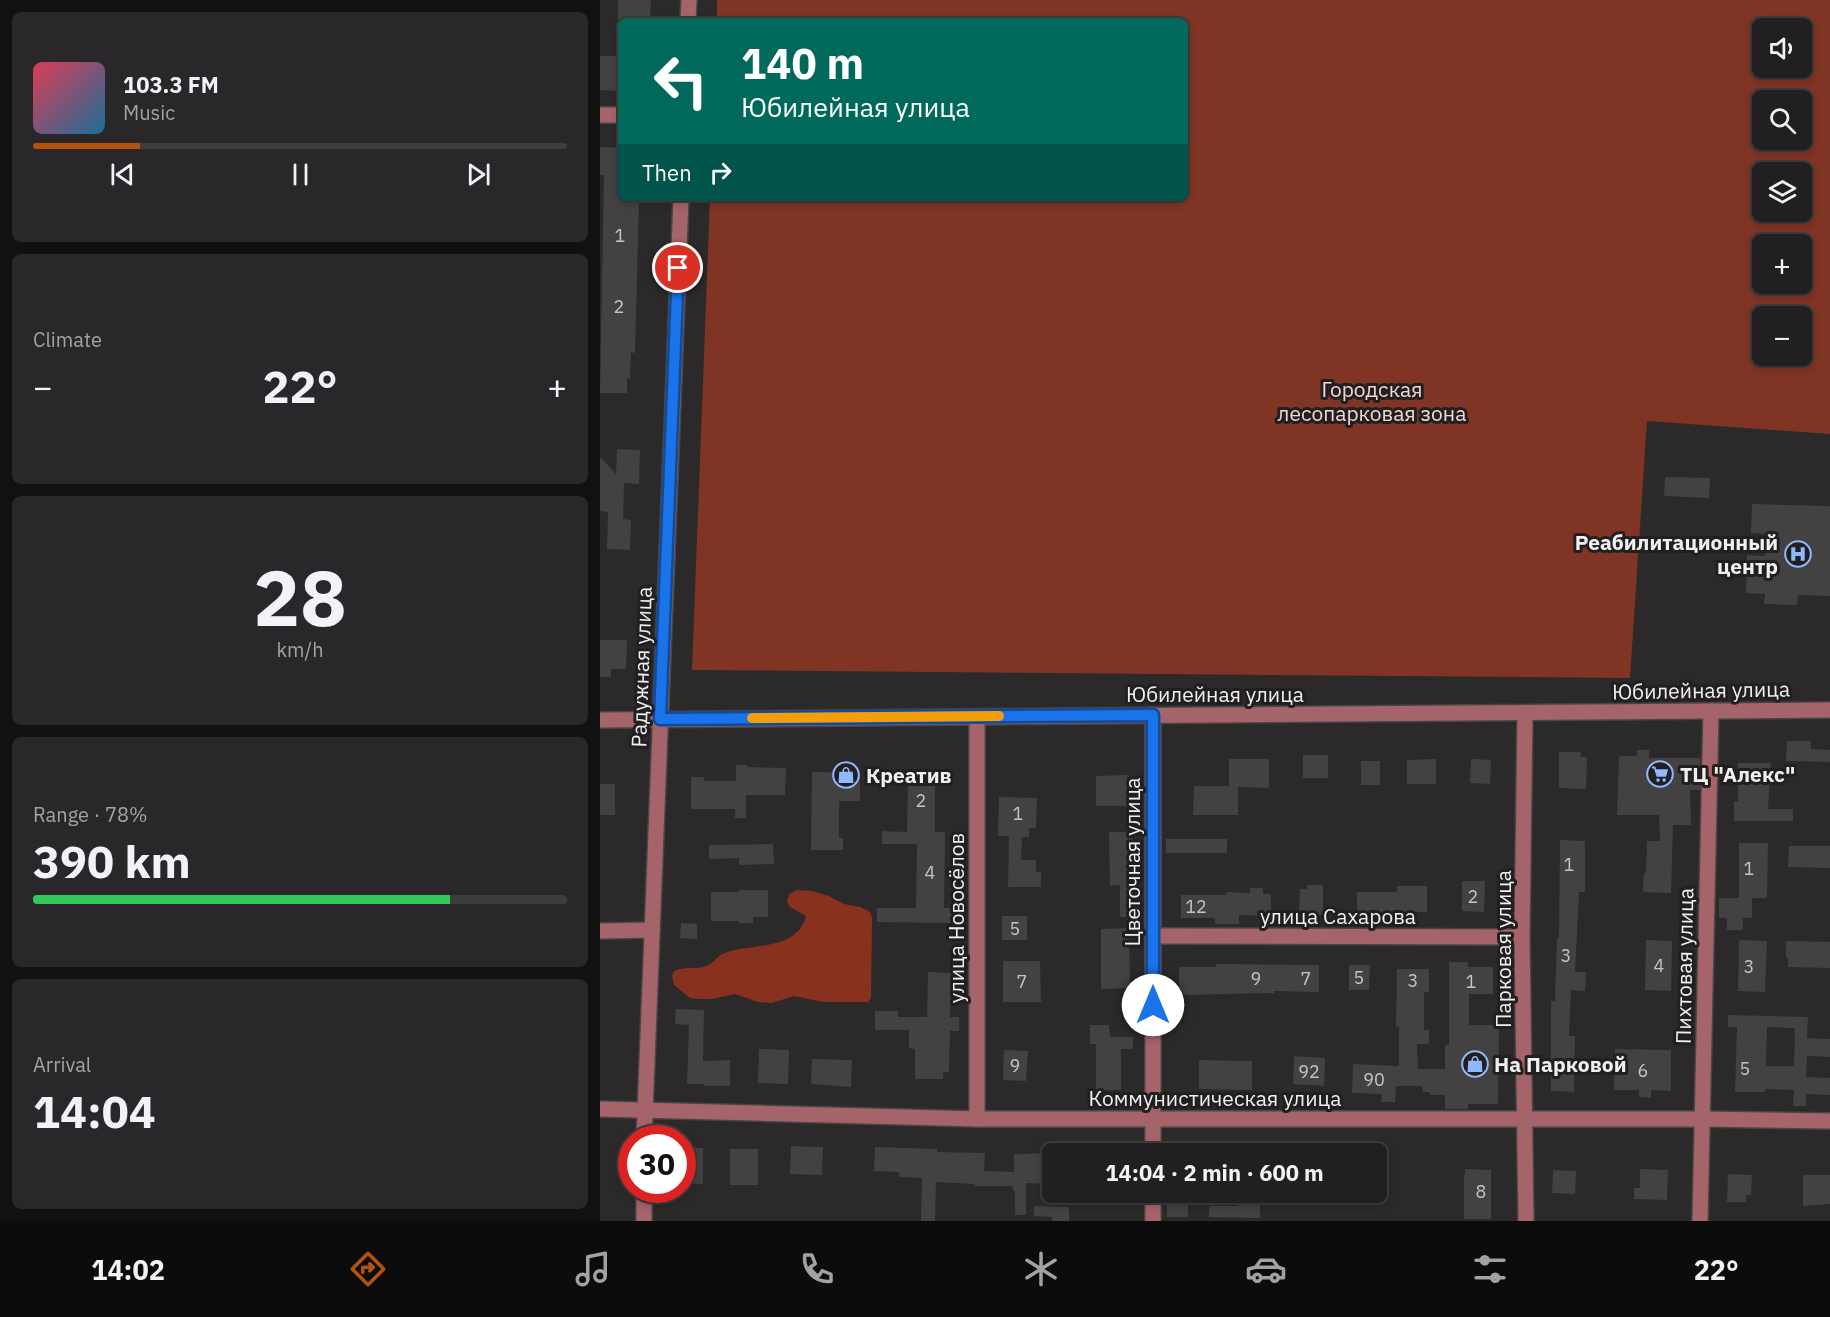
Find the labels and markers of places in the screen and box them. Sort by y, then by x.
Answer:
pin [652,242,703,293]
place label: Реабилитационный центр [1575,528,1778,580]
hospital icon: Реабилитационный центр [1783,539,1813,569]
supermarket icon: ТЦ "Алекс" [1645,759,1675,789]
shop icon: Креатив [831,760,861,790]
place label: ТЦ "Алекс" [1680,760,1795,788]
place label: Креатив [866,761,952,789]
shop icon: На Парковой [1460,1049,1490,1079]
place label: На Парковой [1494,1050,1627,1078]

